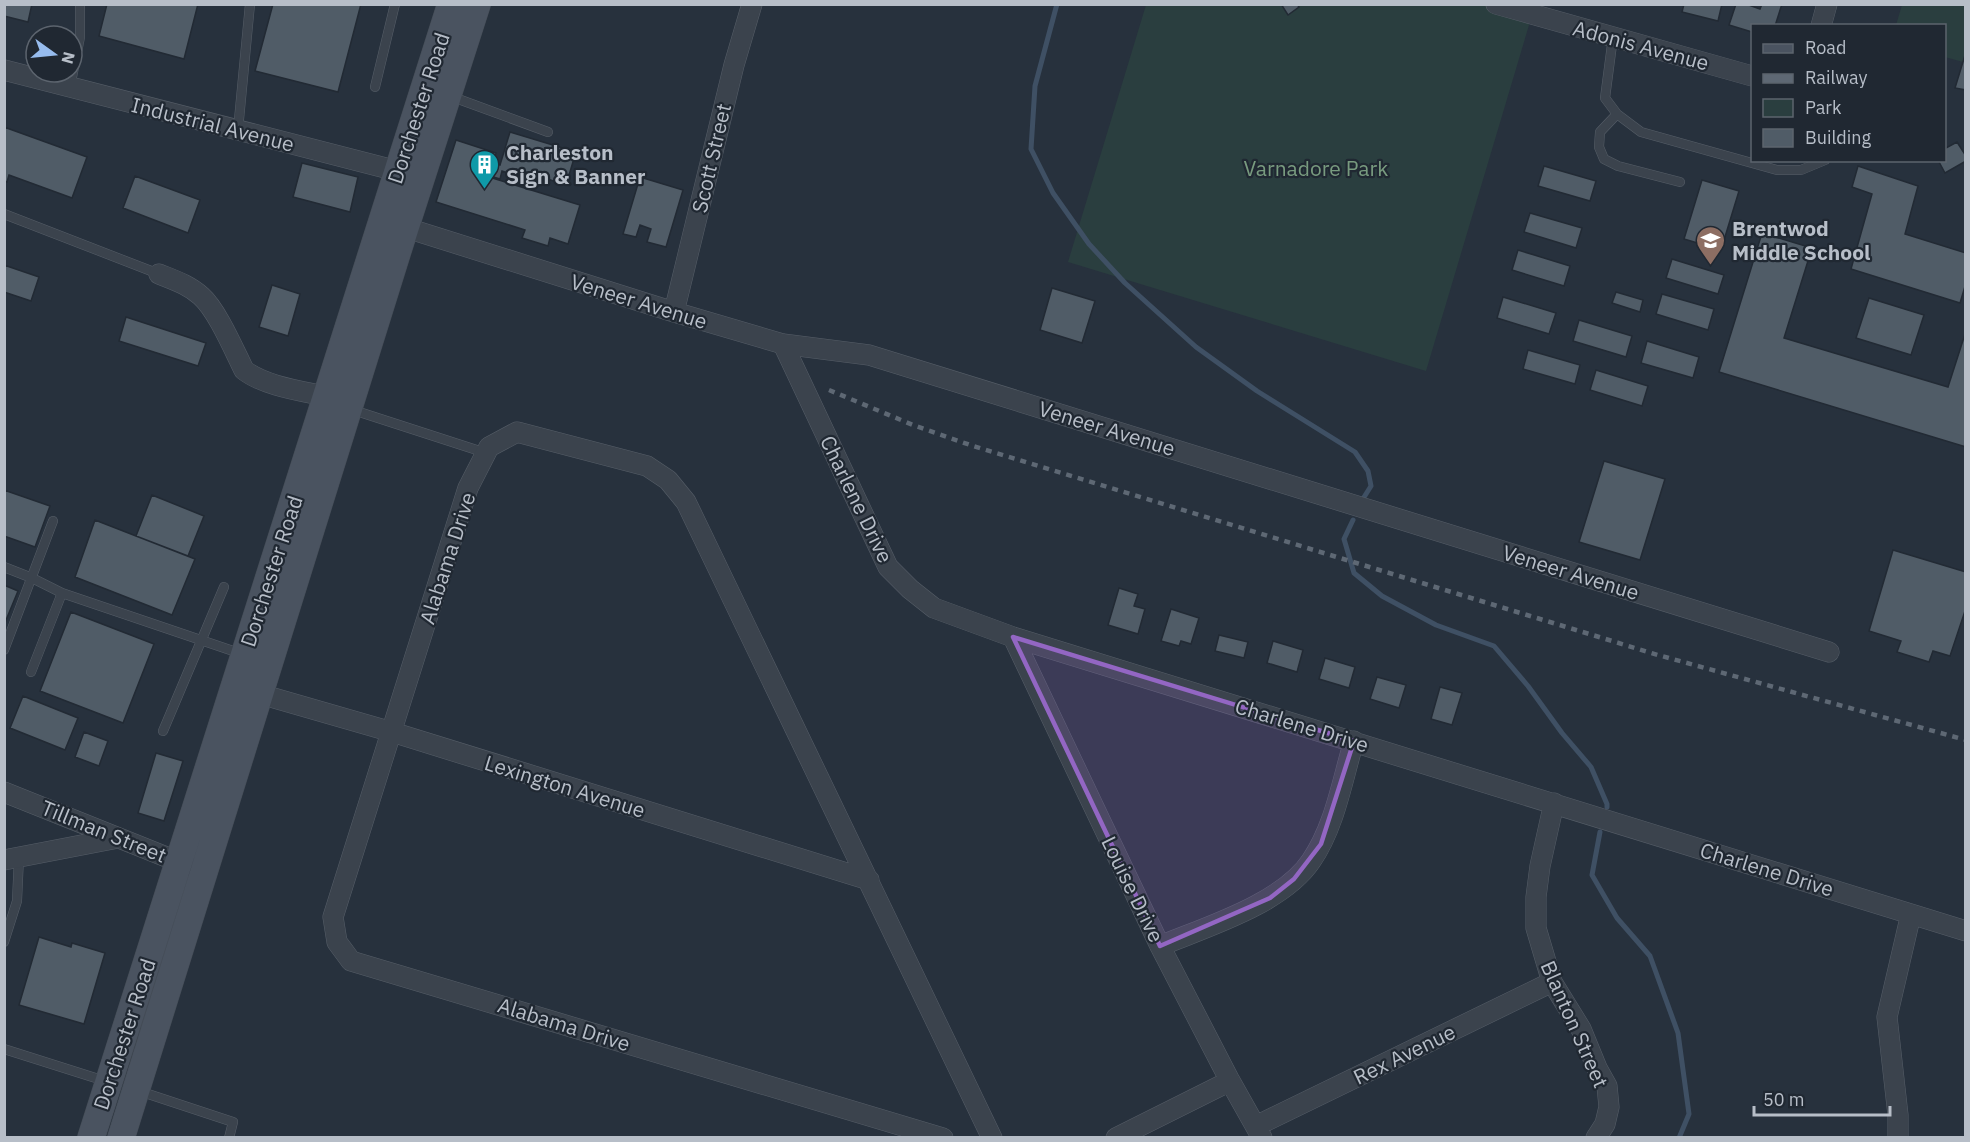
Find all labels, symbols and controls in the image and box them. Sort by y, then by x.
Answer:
street label: Adonis Avenue [1570,13,1712,77]
north arrow [24,24,84,84]
legend [1751,24,1946,162]
street label: Dorchester Road [380,29,456,187]
text: Road [1805,36,1846,59]
text: N [57,50,80,66]
text: Railway [1805,66,1867,89]
street label: Industrial Avenue [129,90,297,158]
text: Park [1805,96,1842,119]
street label: Scott Street [685,101,737,215]
text: Building [1805,126,1872,149]
place label: Charleston Sign & Banner [506,138,646,190]
building icon: Charleston Sign & Banner [469,148,501,190]
park label: Varnadore Park [1244,154,1388,182]
place label: Brentwod Middle School [1732,214,1870,266]
school or university icon: Brentwod Middle School [1695,224,1727,266]
street label: Veneer Avenue [567,267,711,335]
street label: Veneer Avenue [1035,394,1179,462]
street label: Charlene Drive [814,431,900,567]
street label: Alabama Drive [413,489,481,627]
street label: Dorchester Road [233,492,309,650]
street label: Veneer Avenue [1499,538,1643,606]
street label: Charlene Drive [1232,691,1372,759]
street label: Lexington Avenue [481,748,649,824]
street label: Tillman Street [37,793,171,869]
street label: Louise Drive [1095,831,1171,947]
street label: Charlene Drive [1697,835,1837,903]
street label: Dorchester Road [86,955,162,1113]
street label: Blanton Street [1535,956,1615,1092]
street label: Alabama Drive [494,991,634,1057]
street label: Rex Avenue [1348,1017,1460,1091]
scale bar [1754,1079,1890,1117]
text: 50 m [1763,1088,1805,1111]

